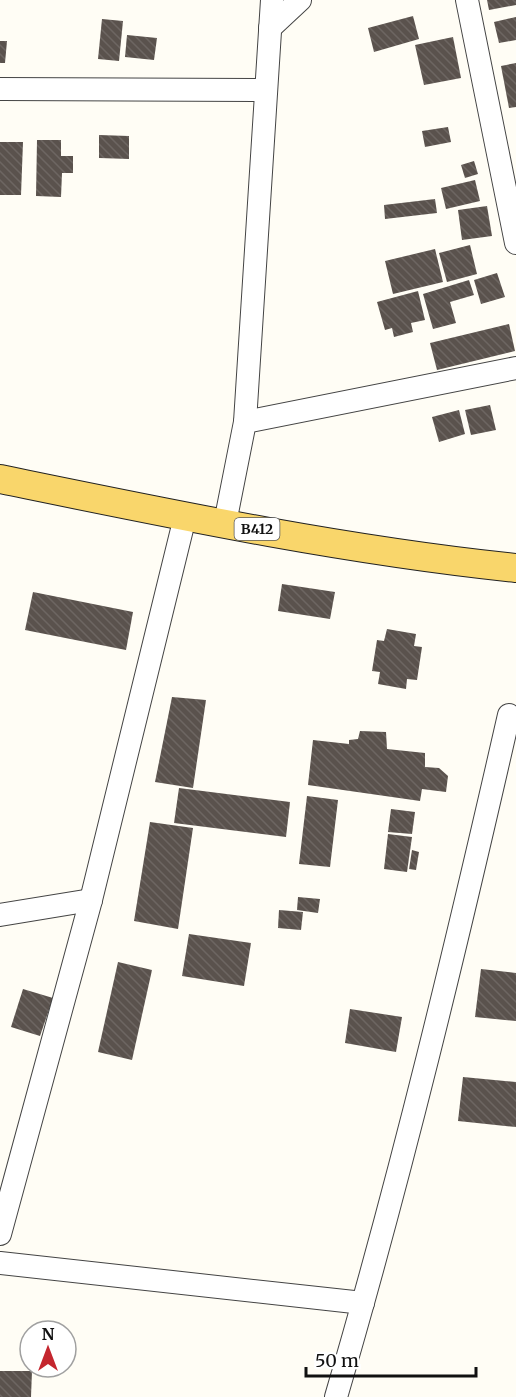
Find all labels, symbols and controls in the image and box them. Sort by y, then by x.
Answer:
road number: B412 [234,518,280,540]
north arrow [18,1319,78,1379]
text: N [42,1324,55,1344]
scale bar [306,1340,476,1378]
text: 50 m [315,1349,359,1372]

